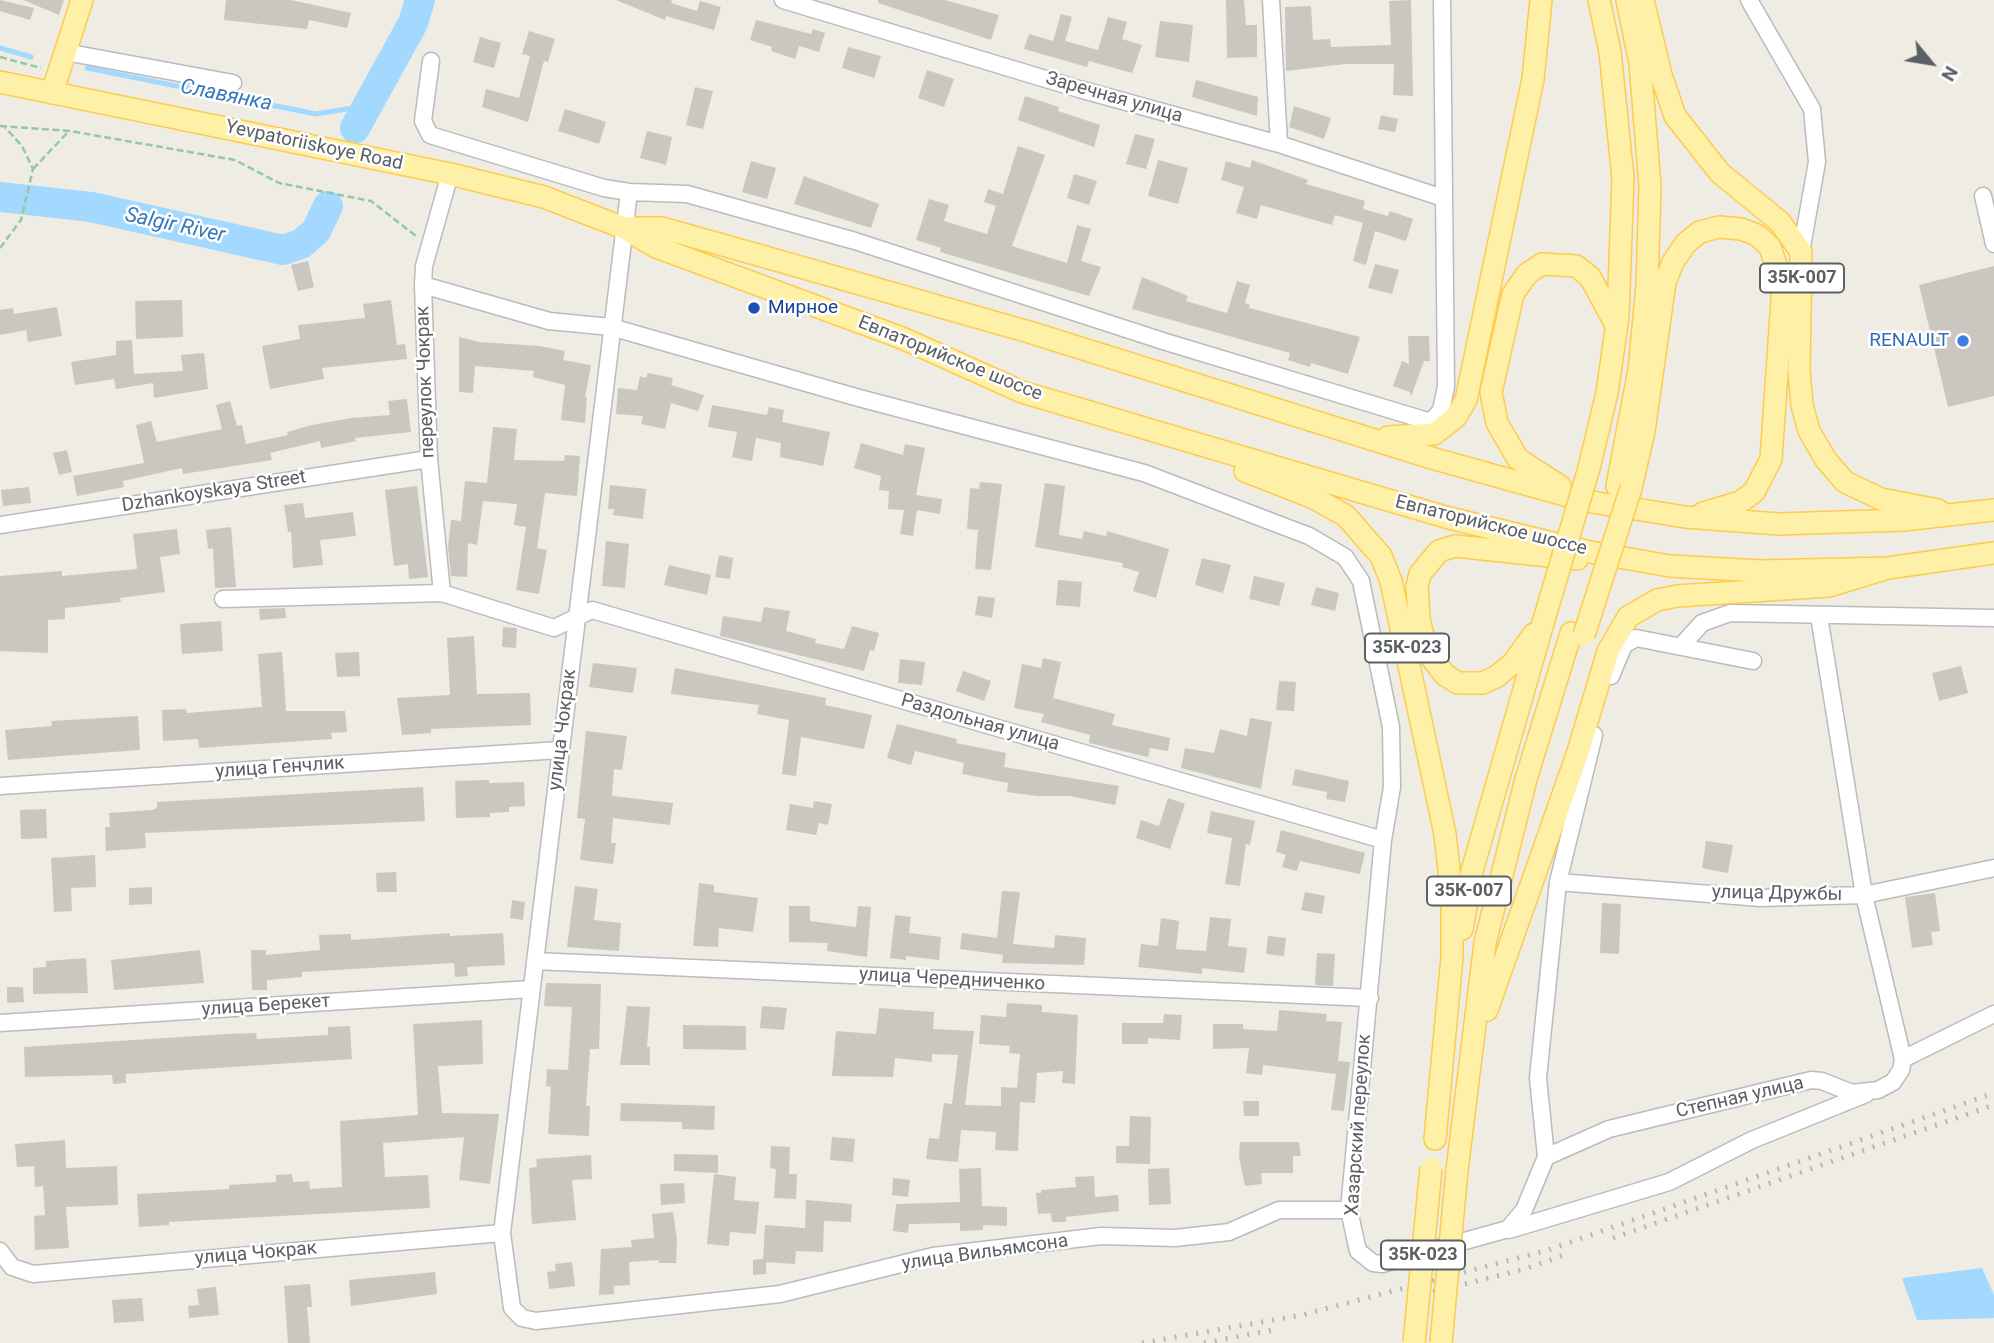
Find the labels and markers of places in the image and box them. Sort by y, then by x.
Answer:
place label: Мирное [768,297,838,319]
marker: Мирное [746,300,762,316]
place label: RENAULT [1869,330,1949,352]
marker: RENAULT [1955,333,1971,349]

